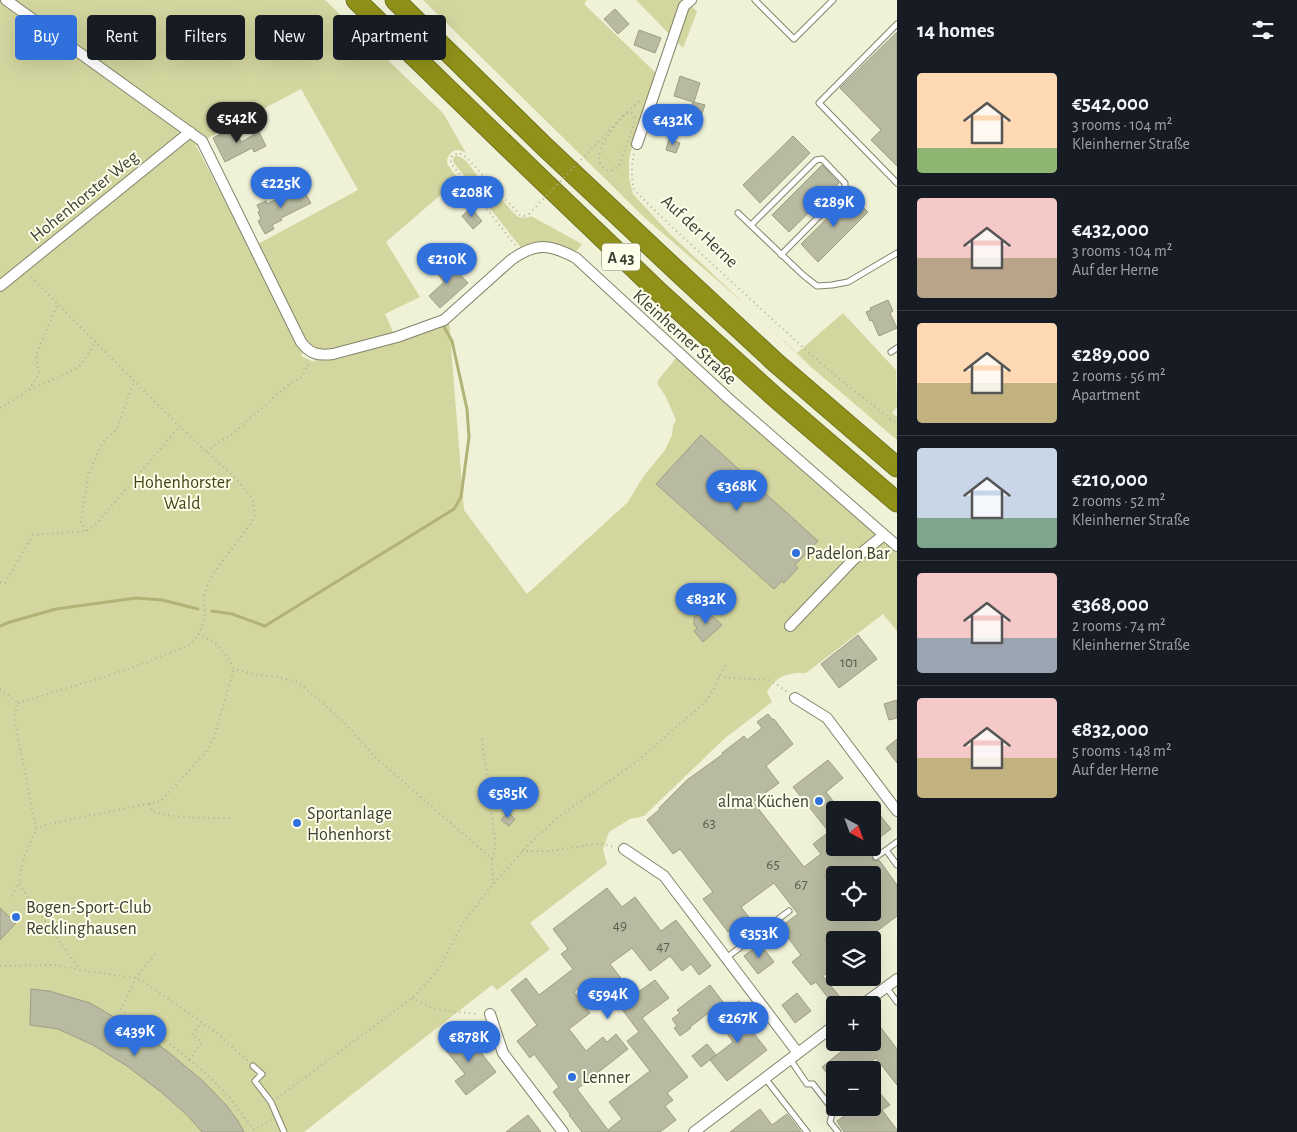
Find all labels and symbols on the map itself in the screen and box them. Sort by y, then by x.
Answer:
pin: €542K [202,102,272,144]
pin: €432K [638,104,708,146]
street label: Hohenhorster Weg [27,148,142,246]
pin: €225K [246,166,316,209]
pin: €208K [437,176,507,218]
pin: €289K [799,186,869,228]
street label: Auf der Herne [658,192,741,272]
pin: €210K [412,242,482,285]
road number: A 43 [602,243,640,270]
street label: Kleinherner Straße [629,287,740,389]
pin: €368K [702,470,772,512]
park label: Hohenhorster Wald [133,474,231,513]
place label: Padelon Bar [806,545,890,563]
marker: Padelon Bar [790,547,802,559]
pin: €832K [671,582,741,625]
house number: 101 [840,655,858,670]
pin: €585K [473,776,543,819]
place label: alma Küchen [718,793,809,811]
marker: alma Küchen [813,795,825,807]
north arrow [826,801,881,856]
place label: Sportanlage Hohenhorst [307,805,392,844]
house number: 63 [702,816,716,831]
marker: Sportanlage Hohenhorst [291,817,303,829]
house number: 65 [766,857,780,872]
house number: 67 [794,877,808,892]
place label: Bogen-Sport-Club Recklinghausen [26,899,152,938]
marker: Bogen-Sport-Club Recklinghausen [10,911,22,923]
pin: €353K [724,916,794,959]
house number: 49 [613,918,627,933]
house number: 47 [656,939,670,954]
pin: €594K [573,978,643,1020]
pin: €267K [703,1002,773,1044]
pin: €439K [100,1014,170,1057]
pin: €878K [434,1020,504,1063]
place label: Lenner [582,1069,630,1087]
marker: Lenner [566,1071,578,1083]

